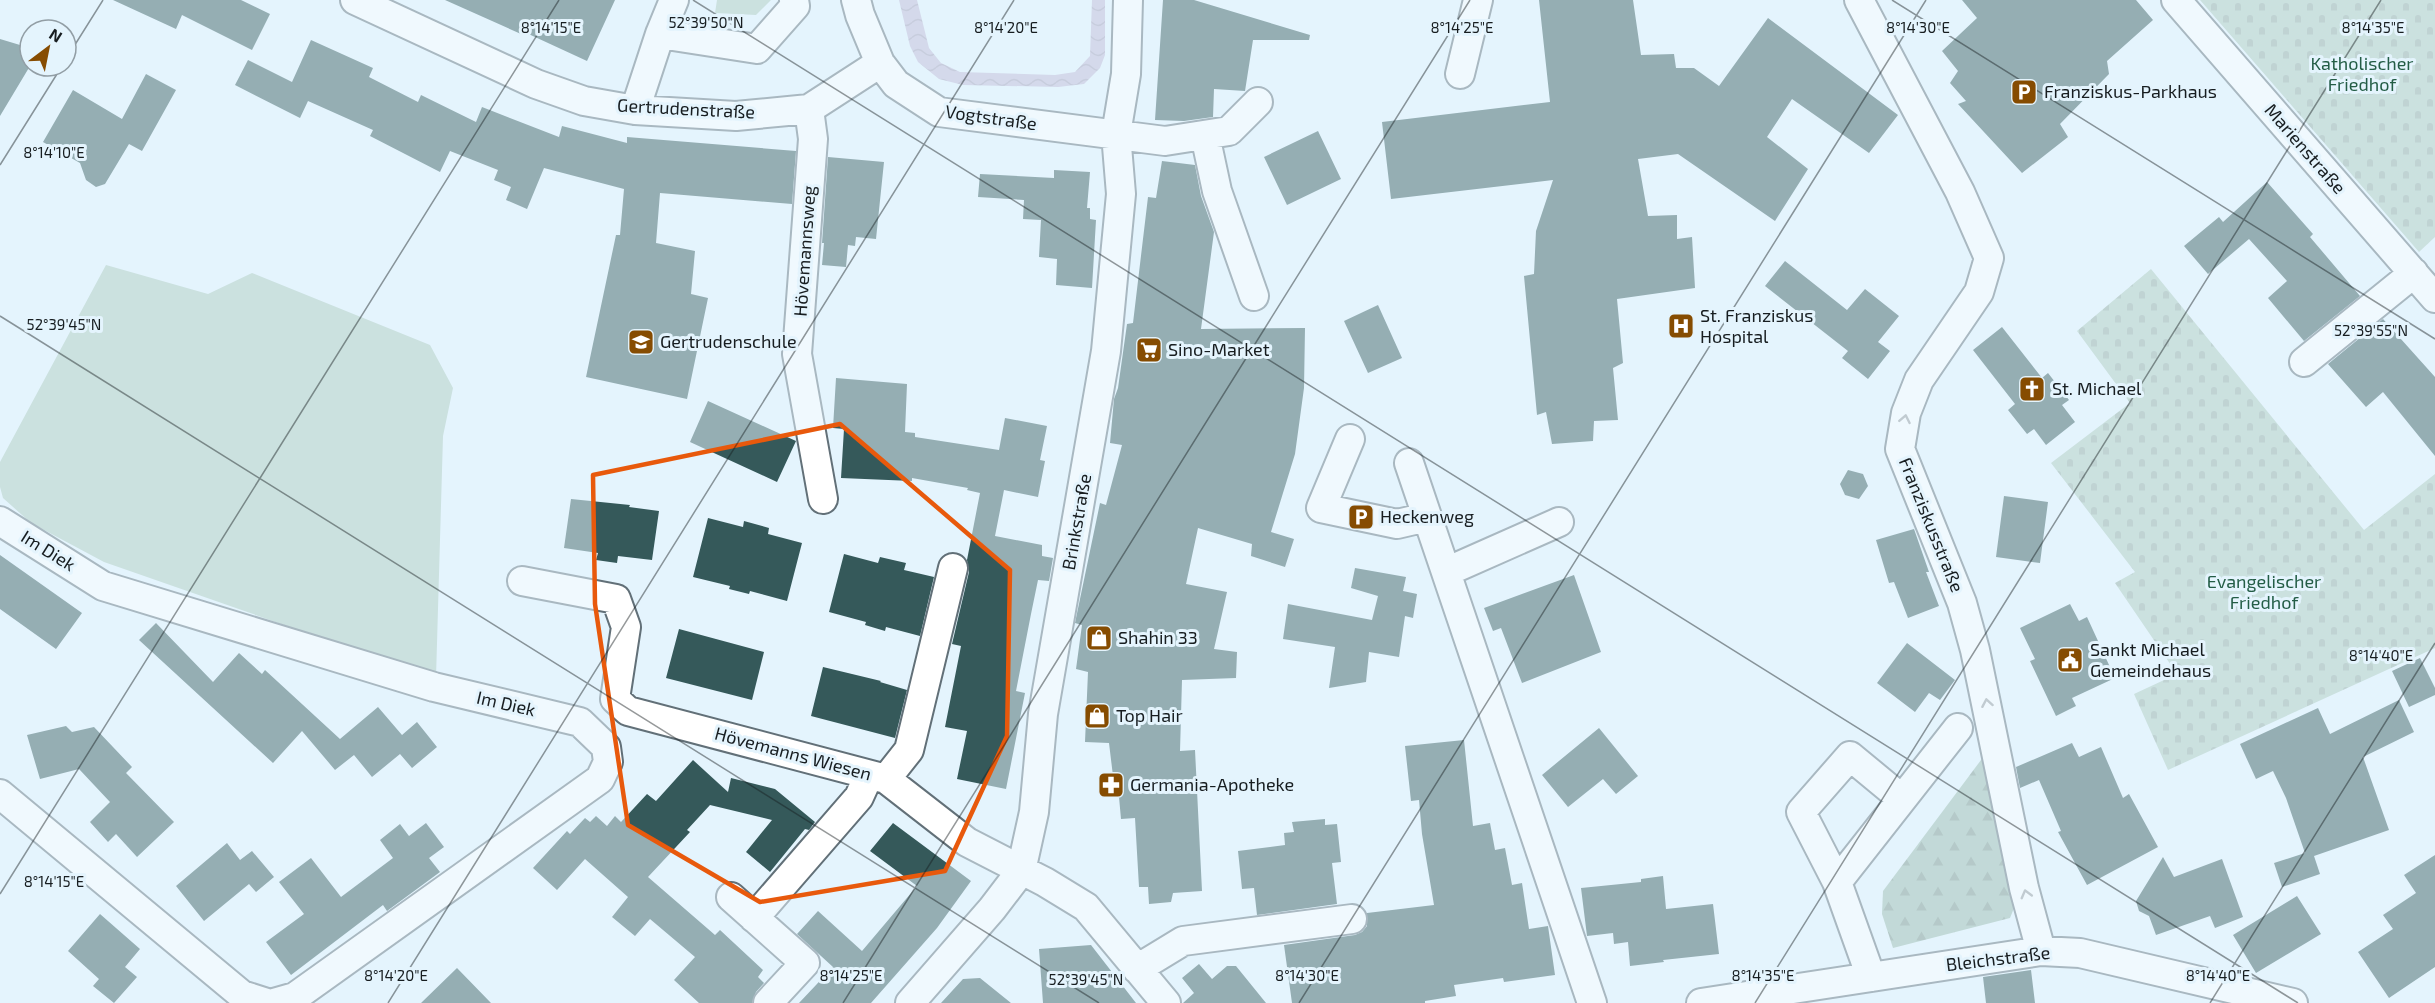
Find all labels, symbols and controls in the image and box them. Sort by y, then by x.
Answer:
text: 52°39'50"N [669,13,743,31]
north arrow [18,18,78,78]
text: 8°14'15"E [521,18,581,36]
text: 8°14'20"E [974,18,1038,36]
text: 8°14'25"E [1431,18,1494,36]
text: 8°14'30"E [1886,18,1950,36]
text: 8°14'35"E [2342,18,2404,36]
text: N [46,24,66,46]
park label: Katholischer Friedhof [2310,52,2414,95]
parking icon: Franziskus-Parkhaus [2009,77,2039,107]
place label: Franziskus-Parkhaus [2044,80,2217,102]
street label: Gertrudenstraße [617,93,755,123]
street label: Marienstraße [2261,99,2351,198]
street label: Vogtstraße [944,100,1038,134]
text: 8°14'10"E [23,143,85,161]
street label: Hövemannsweg [788,185,820,317]
place label: St. Franziskus Hospital [1700,304,1813,347]
hospital icon: St. Franziskus Hospital [1666,311,1696,341]
text: 52°39'45"N [27,315,101,333]
text: 52°39'55"N [2334,321,2408,339]
school or university icon: Gertrudenschule [626,327,656,357]
place label: Gertrudenschule [660,330,797,352]
supermarket icon: Sino-Market [1134,335,1164,365]
place label: Sino-Market [1168,338,1270,360]
church icon: St. Michael [2017,374,2047,404]
place label: St. Michael [2052,377,2142,399]
one-way arrow [1898,414,1911,424]
street label: Franziskusstraße [1895,454,1969,595]
street label: Brinkstraße [1057,472,1095,572]
parking icon: Heckenweg [1346,502,1376,532]
place label: Heckenweg [1380,505,1474,527]
street label: Im Diek [17,525,80,575]
park label: Evangelischer Friedhof [2207,570,2321,613]
shop icon: Shahin 33 [1084,623,1114,653]
place label: Shahin 33 [1118,626,1198,648]
place label: Sankt Michael Gemeindehaus [2090,638,2211,681]
public building icon: Sankt Michael Gemeindehaus [2055,645,2085,675]
text: 8°14'40"E [2349,646,2413,664]
street label: Im Diek [475,686,538,720]
one-way arrow [1981,699,1994,709]
shop icon: Top Hair [1082,701,1112,731]
place label: Top Hair [1116,704,1183,726]
street label: Hövemanns Wiesen [713,722,874,785]
pharmacy icon: Germania-Apotheke [1096,770,1126,800]
place label: Germania-Apotheke [1130,773,1294,795]
text: 8°14'15"E [24,872,84,890]
one-way arrow [2020,889,2033,899]
street label: Bleichstraße [1945,941,2051,975]
text: 8°14'20"E [364,966,428,984]
text: 8°14'25"E [820,966,883,984]
text: 8°14'30"E [1275,966,1339,984]
text: 8°14'35"E [1732,966,1794,984]
text: 8°14'40"E [2186,966,2250,984]
text: 52°39'45"N [1049,970,1123,988]

